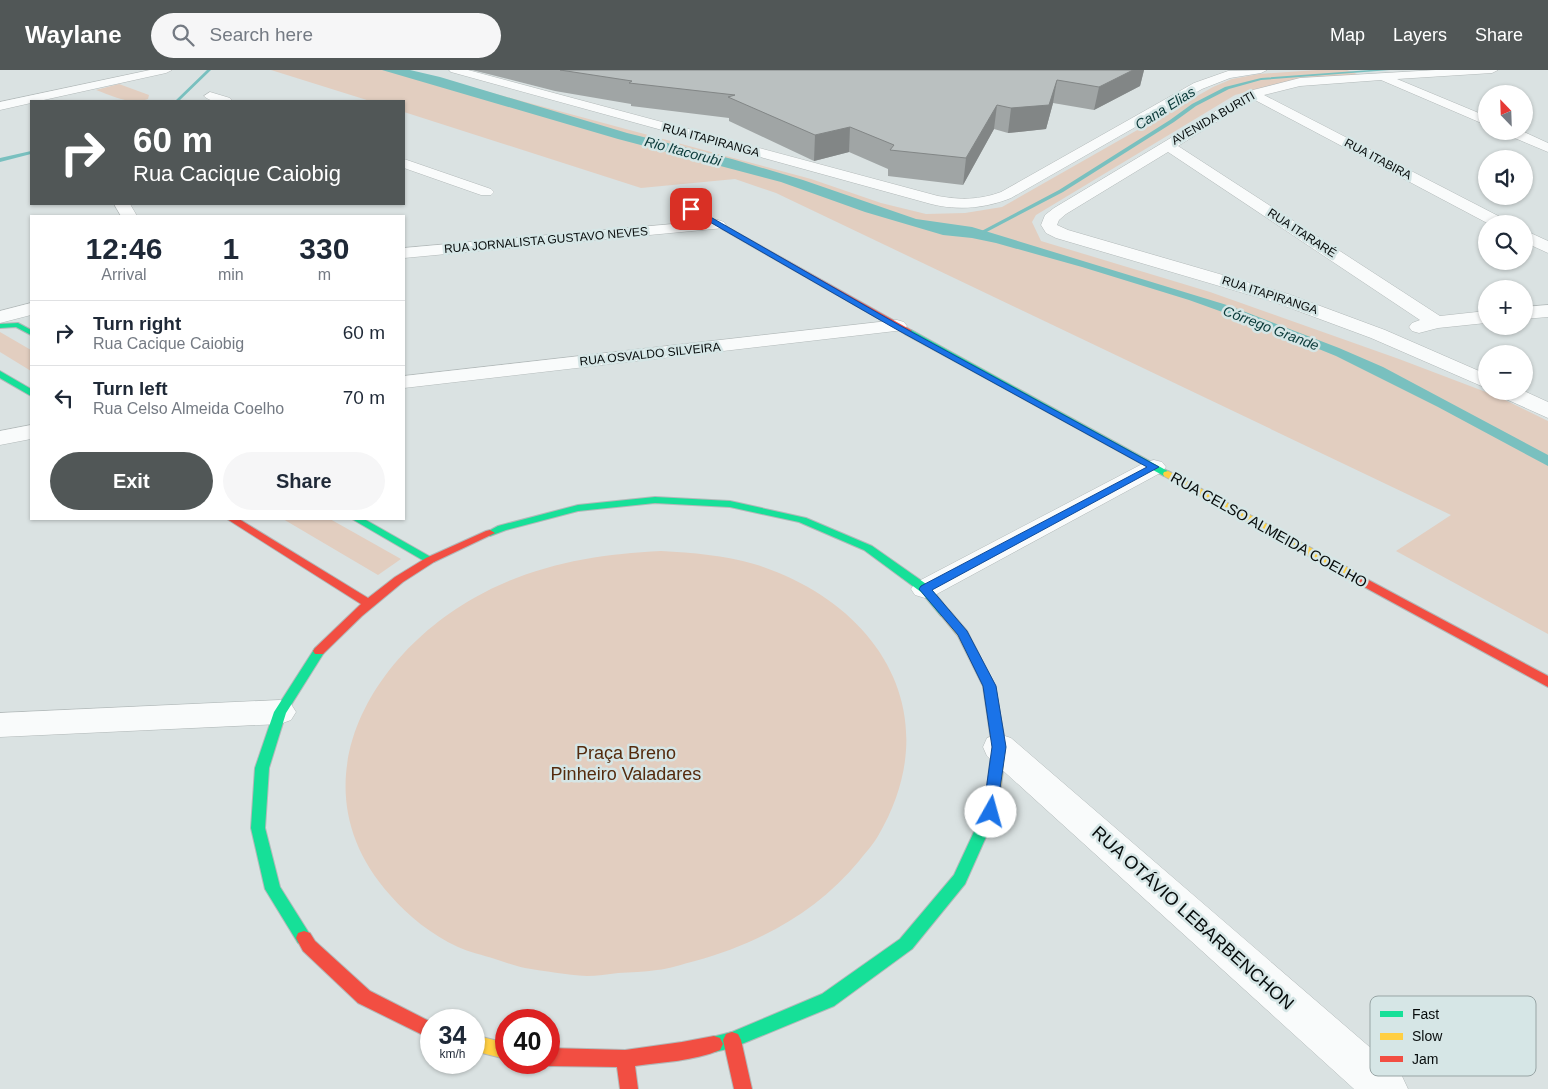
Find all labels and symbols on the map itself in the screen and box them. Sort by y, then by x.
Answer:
water label: Cana Elias [1132,83,1198,133]
north arrow [1478,85,1532,140]
street label: AVENIDA BURITI [1169,88,1257,148]
street label: RUA ITAPIRANGA [661,120,761,160]
water label: Rio Itacorubi [643,133,724,169]
street label: RUA ITABIRA [1342,135,1414,183]
pin [670,188,712,230]
street label: RUA ITARARÉ [1265,205,1340,260]
street label: RUA JORNALISTA GUSTAVO NEVES [443,224,649,256]
street label: RUA ITAPIRANGA [1220,273,1320,317]
water label: Córrego Grande [1221,302,1321,354]
street label: RUA OSVALDO SILVEIRA [579,340,721,368]
street label: RUA CELSO ALMEIDA COELHO [1168,468,1370,591]
park label: Praça Breno Pinheiro Valadares [551,743,701,784]
position arrow [964,785,1016,837]
street label: RUA OTÁVIO LEBARBENCHON [1088,822,1298,1014]
legend [1370,996,1536,1076]
text: Fast [1412,1006,1439,1022]
speed limit sign: 40 [495,1009,560,1074]
text: Slow [1412,1028,1443,1044]
text: Jam [1412,1051,1438,1067]

